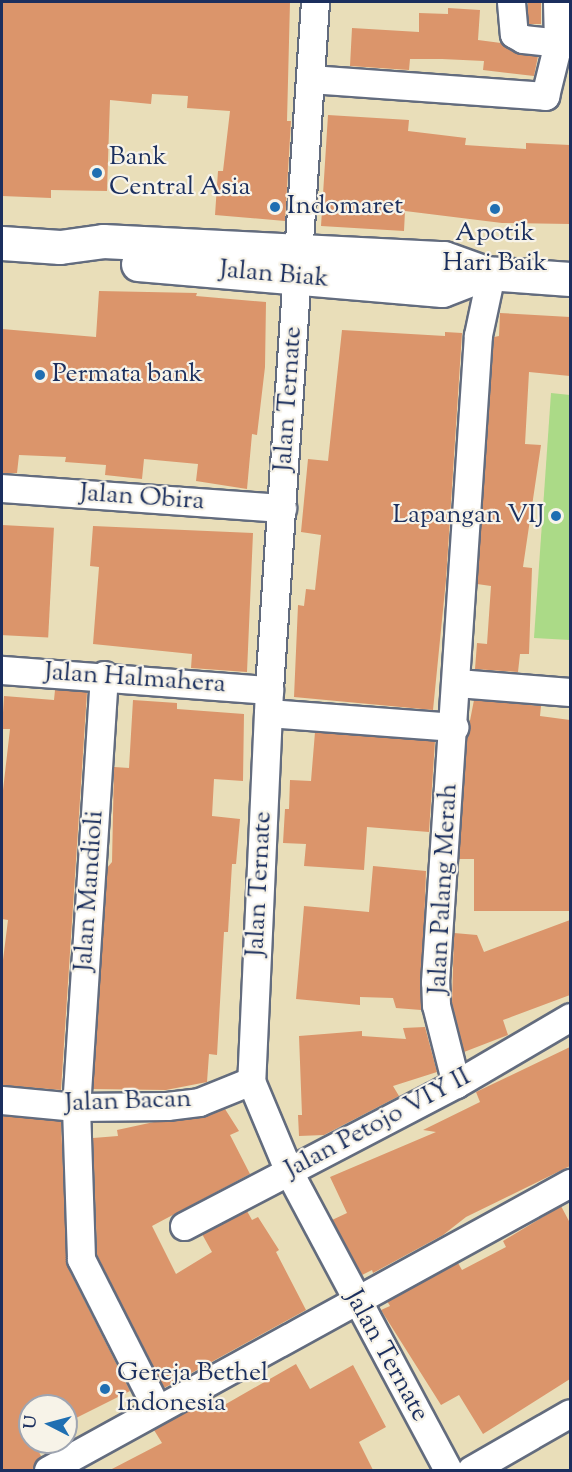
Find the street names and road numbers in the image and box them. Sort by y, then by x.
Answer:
street label: Jalan Biak [218,255,330,295]
street label: Jalan Ternate [268,325,310,473]
street label: Jalan Obira [79,478,205,518]
street label: Jalan Halmahera [43,657,227,701]
street label: Jalan Palang Merah [423,783,465,995]
street label: Jalan Mandioli [69,809,111,973]
street label: Jalan Ternate [241,810,279,958]
street label: Jalan Petojo VIY II [280,1062,476,1186]
street label: Jalan Bacan [64,1084,192,1120]
street label: Jalan Ternate [337,1285,435,1427]

